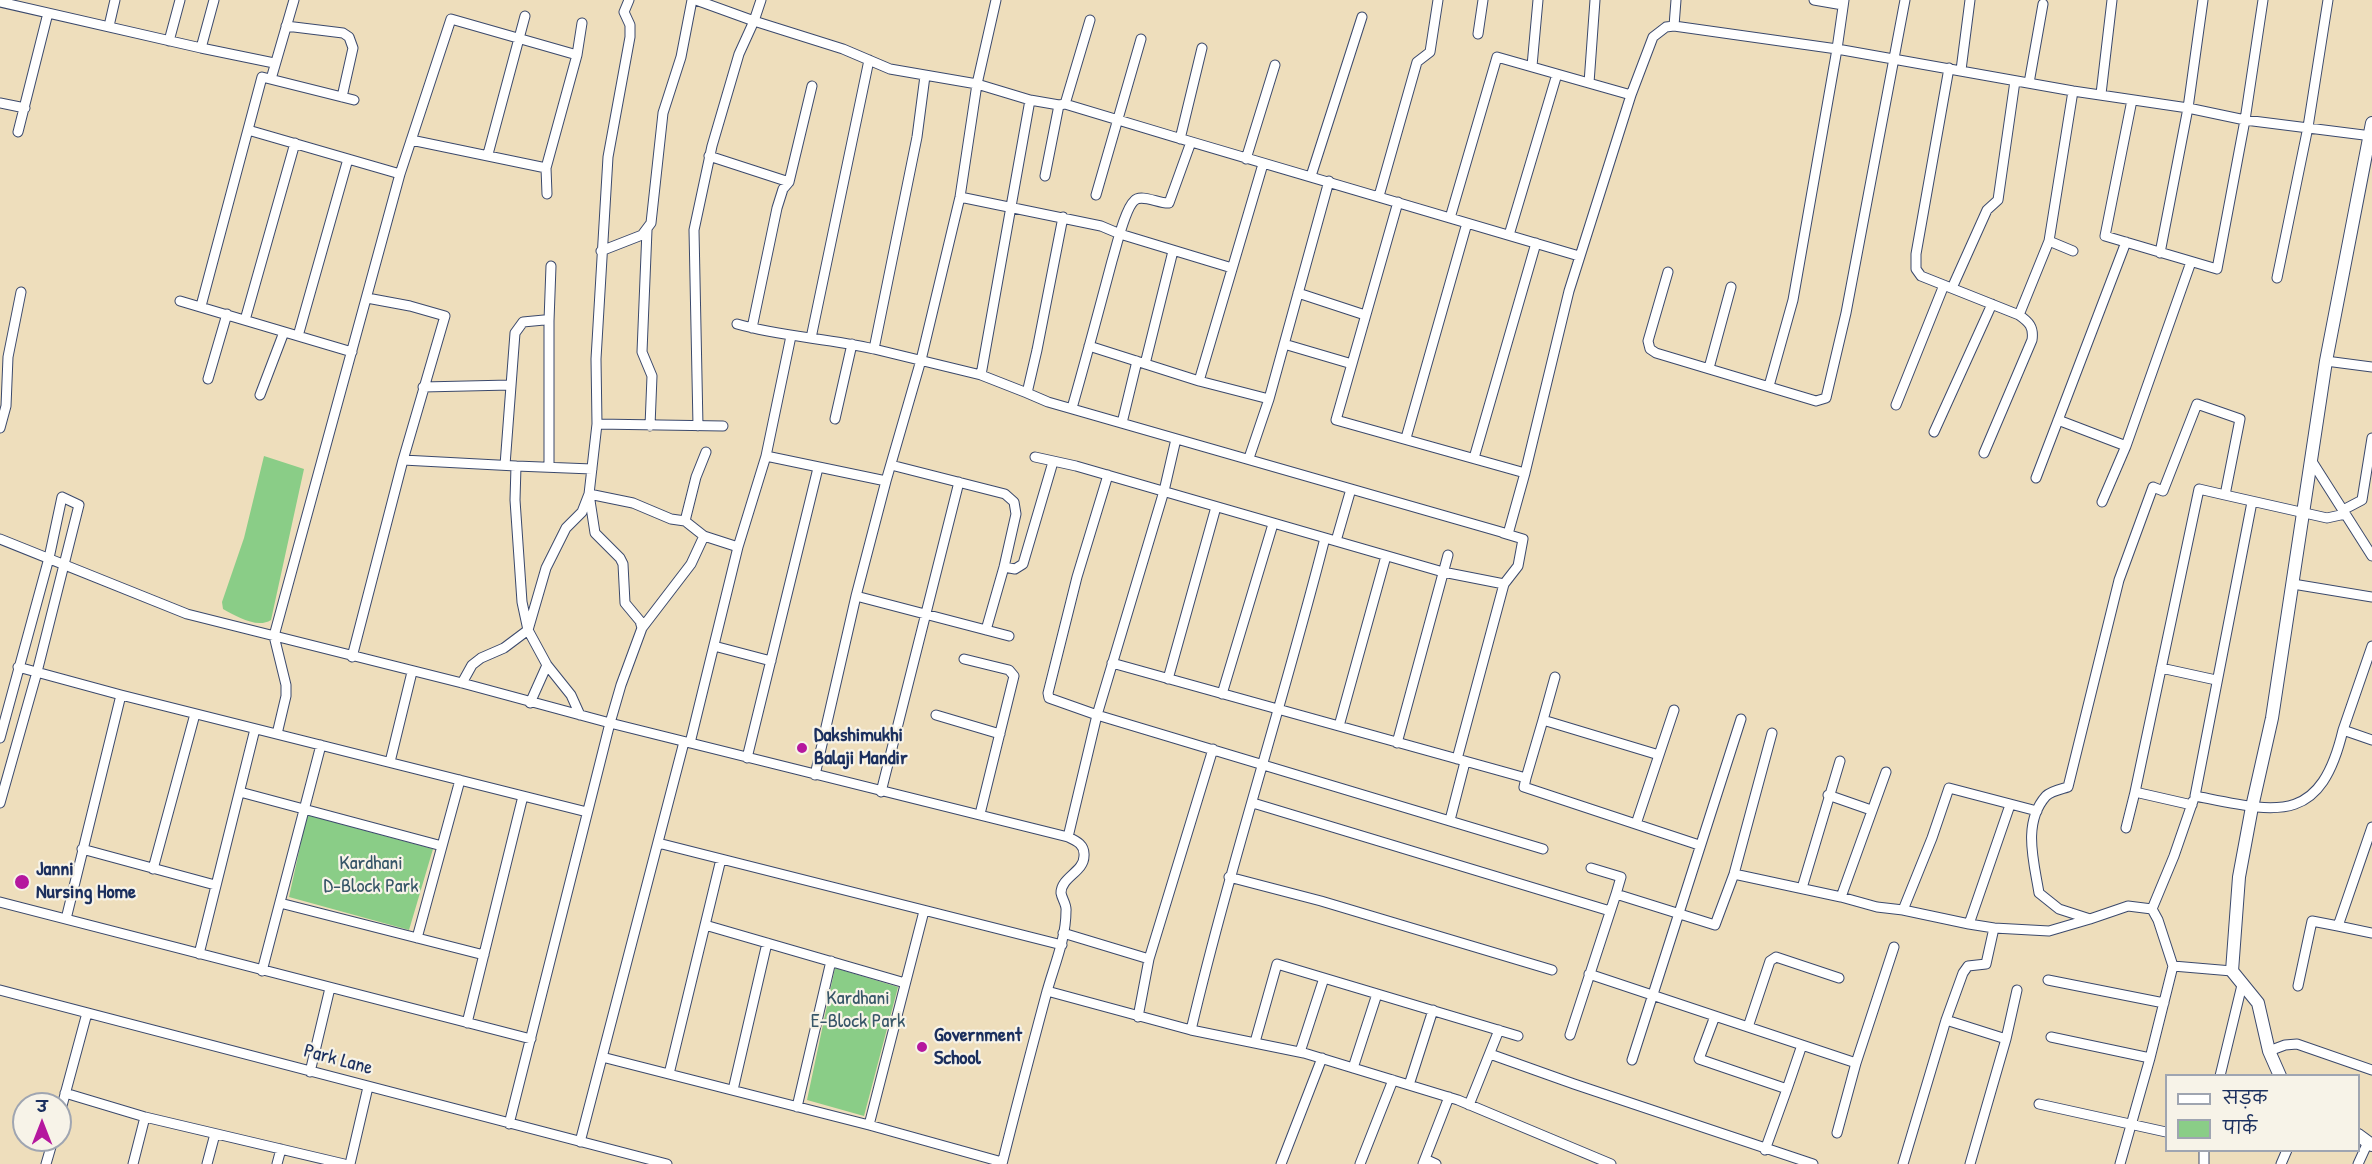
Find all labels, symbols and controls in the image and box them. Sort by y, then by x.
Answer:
place label: Dakshimukhi Balaji Mandir [814,724,908,771]
marker: Dakshimukhi Balaji Mandir [795,741,809,755]
park label: Kardhani D-Block Park [323,852,419,899]
place label: Janni Nursing Home [36,858,136,905]
marker: Janni Nursing Home [13,873,31,891]
park label: Kardhani E-Block Park [811,987,905,1034]
place label: Government School [934,1024,1022,1071]
street label: Park Lane [301,1039,375,1081]
marker: Government School [915,1040,929,1054]
legend [2165,1074,2360,1152]
text: सड़क [2223,1085,2267,1110]
north arrow [12,1092,72,1152]
text: उ [37,1095,47,1117]
text: पार्क [2223,1115,2257,1140]

